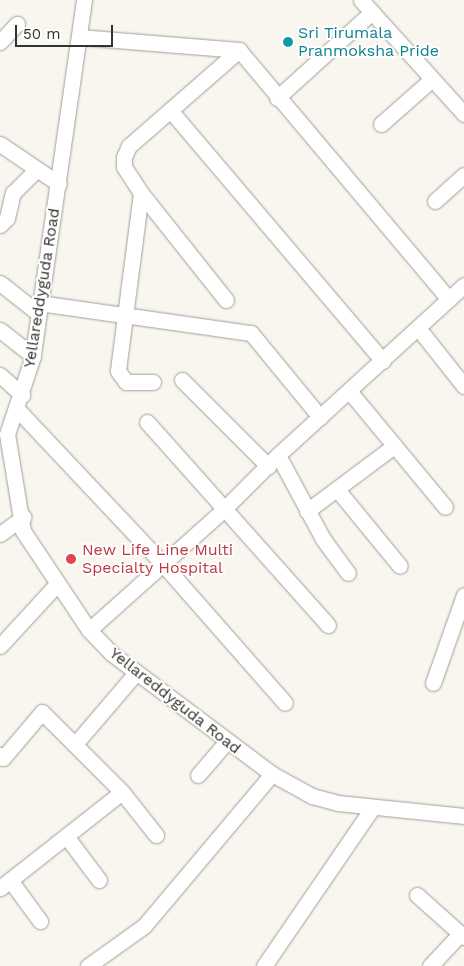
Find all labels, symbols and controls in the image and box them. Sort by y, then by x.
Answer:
scale bar [18,15,115,47]
place label: Sri Tirumala Pranmoksha Pride [298,23,439,61]
text: 50 m [23,25,60,43]
marker: Sri Tirumala Pranmoksha Pride [282,36,294,48]
street label: Yellareddyguda Road [20,207,64,369]
place label: New Life Line Multi Specialty Hospital [82,540,233,578]
marker: New Life Line Multi Specialty Hospital [64,552,78,566]
street label: Yellareddyguda Road [105,644,245,758]

